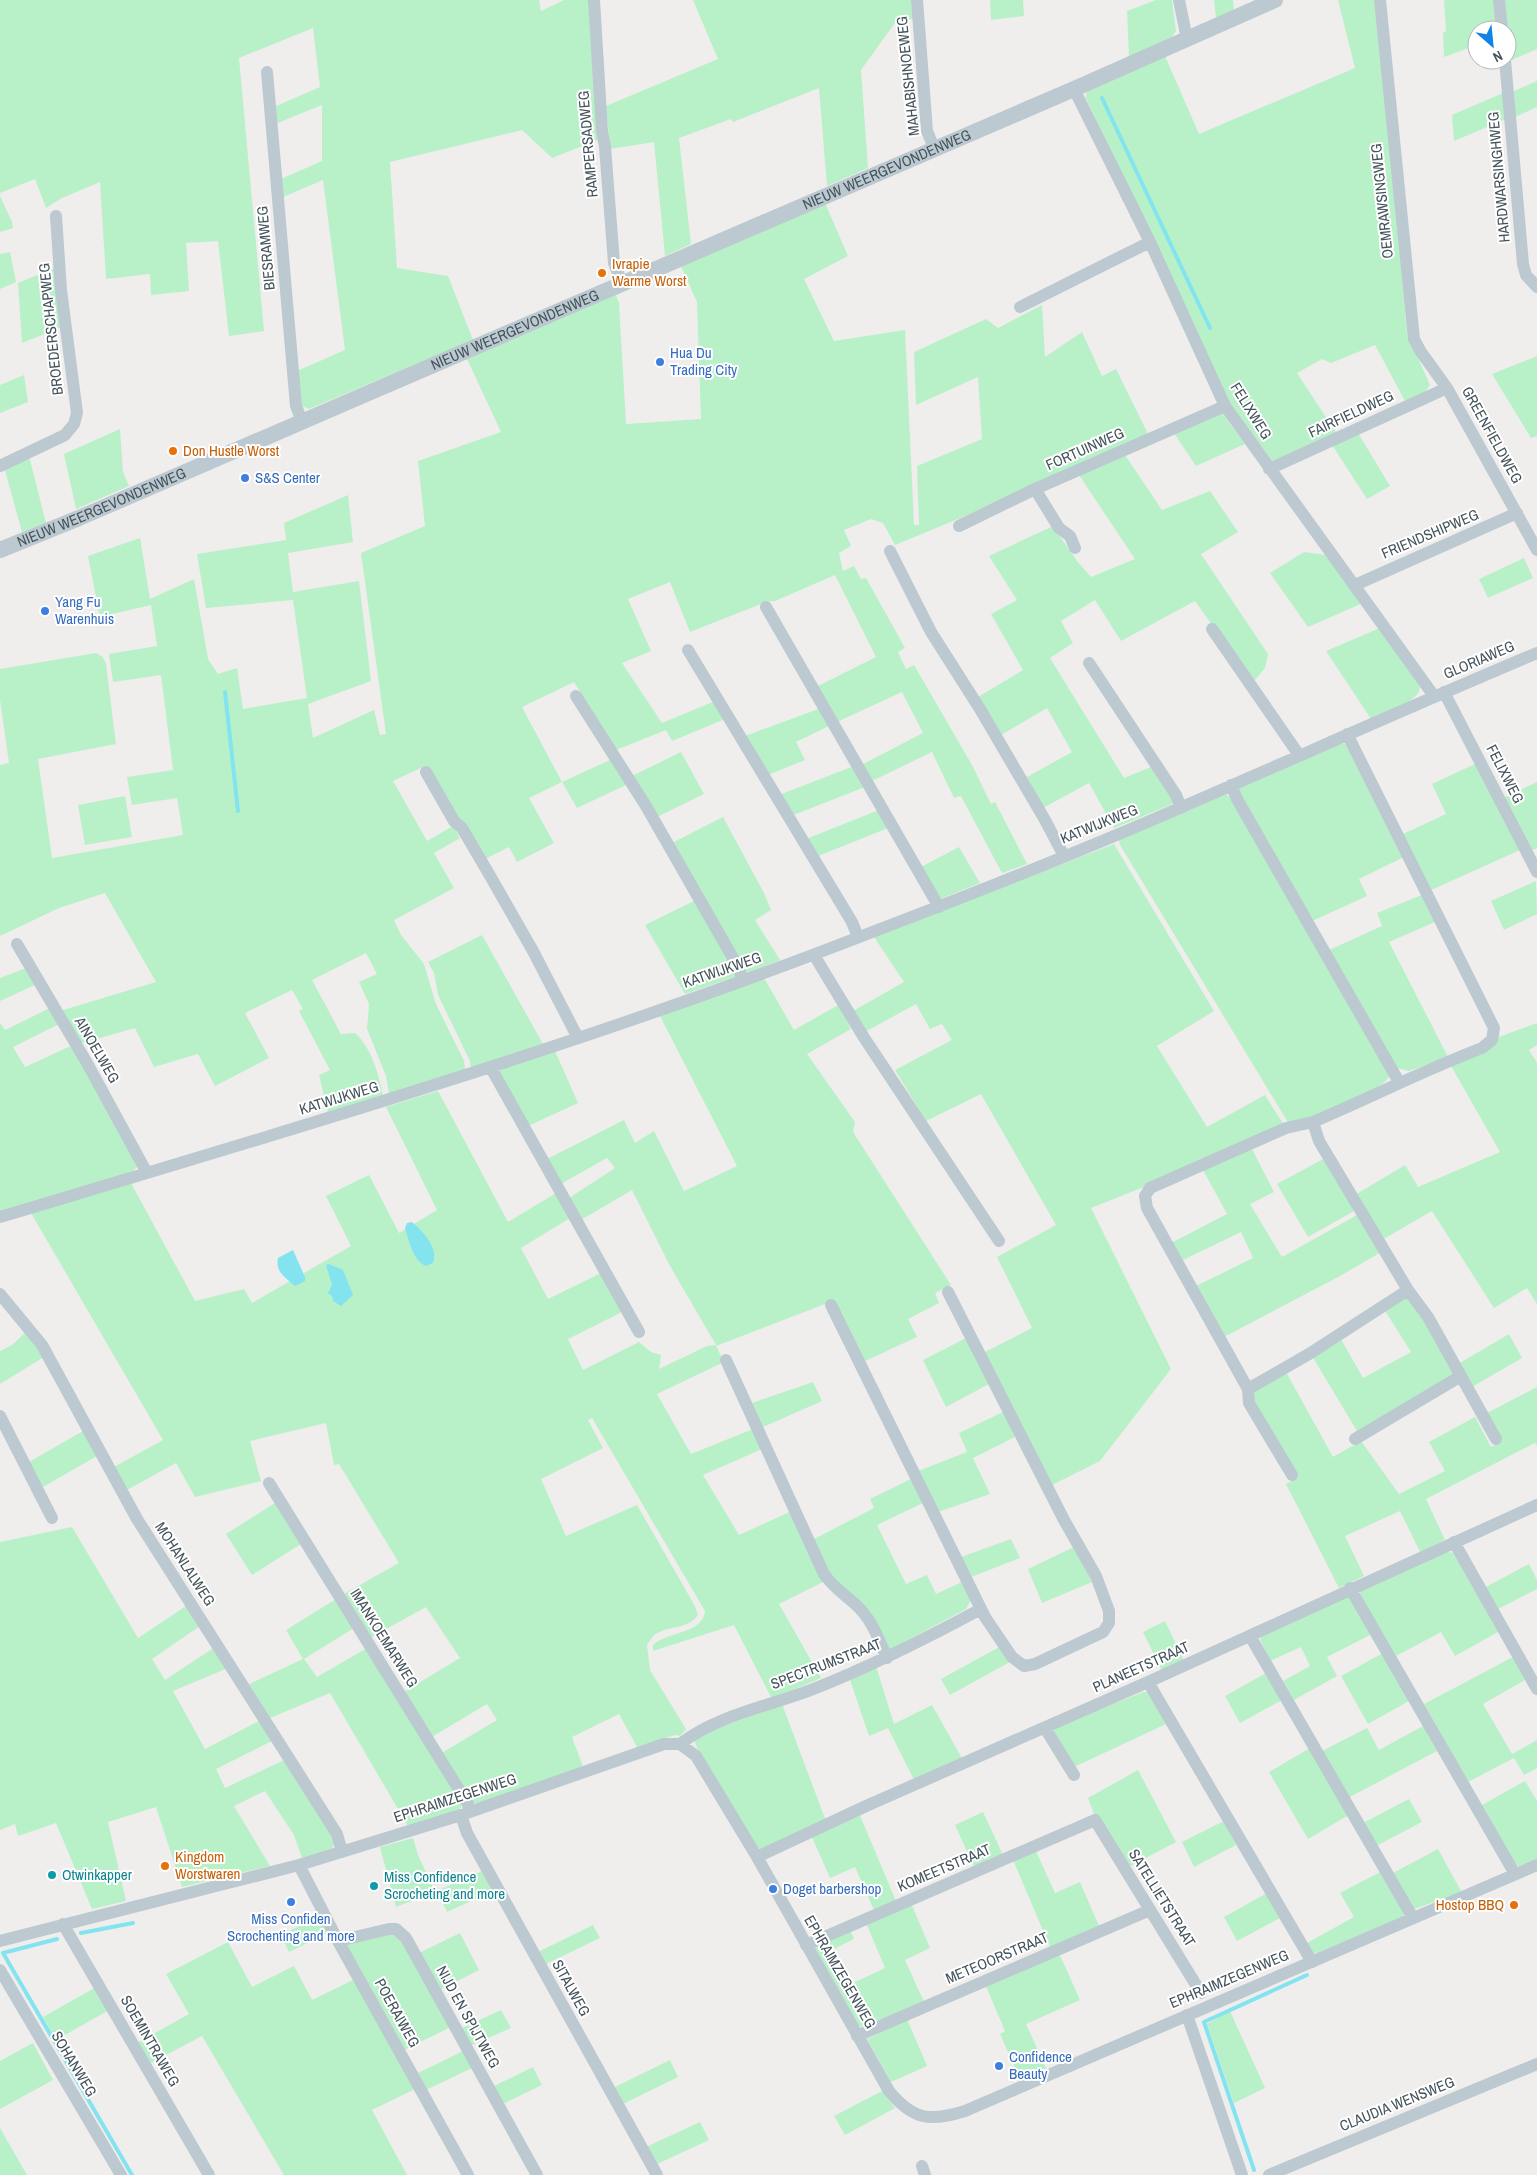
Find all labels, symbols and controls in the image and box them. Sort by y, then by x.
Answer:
street label: MAHABISHNOEWEG [891,15,924,137]
north arrow [1467,20,1517,70]
text: N [1490,47,1506,66]
street label: RAMPERSADWEG [572,90,603,198]
street label: HARDWARSINGHWEG [1482,111,1515,243]
street label: NIEUW WEERGEVONDENWEG [799,124,974,215]
street label: OEMRAWSINGWEG [1365,142,1398,260]
street label: BIESRAMWEG [251,205,280,291]
place label: Ivrapie Warme Worst [612,253,687,291]
street label: BROEDERSCHAPWEG [33,262,68,396]
marker: Ivrapie Warme Worst [596,267,608,279]
street label: NIEUW WEERGEVONDENWEG [427,284,602,375]
place label: Hua Du Trading City [670,342,738,380]
marker: Hua Du Trading City [654,356,666,368]
street label: FELIXWEG [1226,378,1277,443]
street label: GREENFIELDWEG [1457,382,1528,487]
street label: FAIRFIELDWEG [1305,385,1397,442]
street label: FORTUINWEG [1042,422,1127,475]
place label: Don Hustle Worst [183,440,280,461]
marker: Don Hustle Worst [167,445,179,457]
street label: NIEUW WEERGEVONDENWEG [14,462,189,552]
place label: S&S Center [255,467,320,488]
marker: S&S Center [239,472,251,484]
street label: FRIENDSHIPWEG [1378,504,1482,564]
place label: Yang Fu Warenhuis [55,591,114,629]
marker: Yang Fu Warenhuis [39,605,51,617]
street label: GLORIAWEG [1440,635,1518,684]
street label: FELIXWEG [1482,741,1529,807]
street label: KATWIJKWEG [1057,798,1141,849]
street label: KATWIJKWEG [680,946,764,993]
street label: AINOELWEG [69,1012,125,1087]
street label: KATWIJKWEG [297,1076,381,1120]
street label: MOHANLALWEG [150,1518,220,1610]
street label: IMANKOEMARWEG [346,1584,423,1691]
street label: SPECTRUMSTRAAT [768,1633,884,1694]
street label: PLANEETSTRAAT [1089,1636,1193,1697]
street label: EPHRAIMZEGENWEG [391,1768,519,1827]
street label: KOMEETSTRAAT [894,1838,994,1897]
street label: SATELLIETSTRAAT [1124,1845,1201,1951]
place label: Kingdom Worstwaren [175,1846,240,1884]
marker: Kingdom Worstwaren [159,1860,171,1872]
place label: Otwinkapper [62,1864,132,1885]
place label: Miss Confidence Scrocheting and more [384,1866,505,1904]
marker: Otwinkapper [46,1869,58,1881]
place label: Doget barbershop [783,1878,882,1899]
marker: Miss Confidence Scrocheting and more [368,1880,380,1892]
marker: Doget barbershop [767,1883,779,1895]
place label: Hostop BBQ [1436,1894,1504,1915]
marker: Miss Confiden Scrochenting and more [285,1896,297,1908]
marker: Hostop BBQ [1508,1899,1520,1911]
place label: Miss Confiden Scrochenting and more [227,1908,355,1946]
street label: EPHRAIMZEGENWEG [799,1911,881,2032]
street label: METEOORSTRAAT [942,1926,1052,1989]
street label: EPHRAIMZEGENWEG [1166,1944,1292,2013]
street label: SITALWEG [547,1956,596,2020]
street label: NIJD EN SPIJTWEG [432,1962,505,2072]
street label: POERAIWEG [370,1974,425,2051]
street label: SOEMINTRAWEG [116,1991,185,2090]
street label: SOHANWEG [47,2027,102,2100]
place label: Confidence Beauty [1009,2046,1072,2084]
marker: Confidence Beauty [993,2060,1005,2072]
street label: CLAUDIA WENSWEG [1336,2071,1457,2136]

